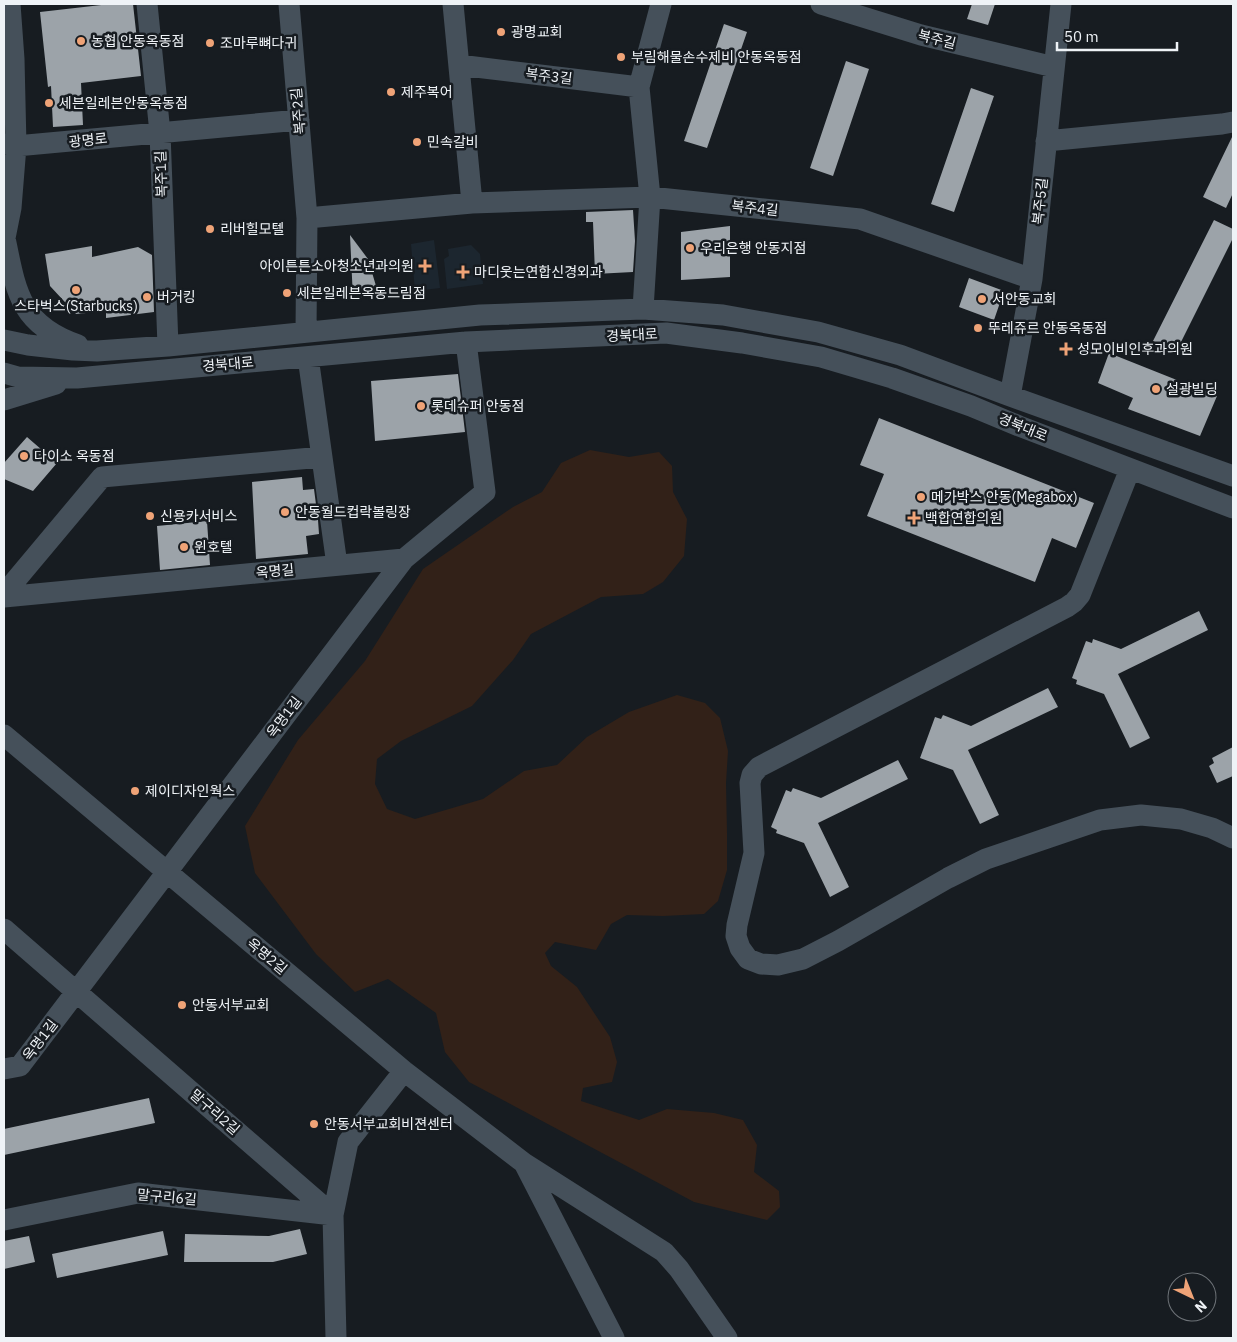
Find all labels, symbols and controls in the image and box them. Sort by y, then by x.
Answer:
scale bar [1057,20,1177,52]
place label: 광명교회 [511,23,563,41]
marker: 광명교회 [495,26,507,38]
street label: 복주길 [916,26,958,52]
text: 50 m [1064,27,1099,46]
place label: 농협 안동옥동점 [91,32,184,50]
place label: 조마루뼈다귀 [220,34,297,52]
marker: 농협 안동옥동점 [75,35,87,47]
marker: 조마루뼈다귀 [204,37,216,49]
place label: 부림해물손수제비 안동옥동점 [631,48,802,66]
marker: 부림해물손수제비 안동옥동점 [615,51,627,63]
street label: 복주3길 [525,64,573,88]
place label: 제주복어 [401,83,453,101]
marker: 제주복어 [385,86,397,98]
street label: 복주2길 [287,87,309,135]
place label: 세븐일레븐안동옥동점 [59,94,188,112]
marker: 세븐일레븐안동옥동점 [43,97,55,109]
street label: 광명로 [68,129,108,151]
place label: 민속갈비 [427,133,479,151]
marker: 민속갈비 [411,136,423,148]
street label: 복주1길 [151,150,171,198]
street label: 복주5길 [1029,177,1051,225]
street label: 복주4길 [731,197,779,219]
place label: 리버힐모텔 [220,220,284,238]
marker: 리버힐모텔 [204,223,216,235]
place label: 우리은행 안동지점 [700,239,806,257]
marker: 우리은행 안동지점 [684,242,696,254]
place label: 아이튼튼소아청소년과의원 [259,257,414,275]
marker: 아이튼튼소아청소년과의원 [418,259,432,273]
place label: 마디웃는연합신경외과 [474,263,603,281]
marker: 마디웃는연합신경외과 [456,265,470,279]
marker: 스타벅스(Starbucks) [70,284,82,296]
place label: 세븐일레븐옥동드림점 [297,284,426,302]
marker: 세븐일레븐옥동드림점 [281,287,293,299]
place label: 버거킹 [157,288,196,306]
place label: 서안동교회 [992,290,1056,308]
marker: 버거킹 [141,291,153,303]
marker: 서안동교회 [976,293,988,305]
place label: 스타벅스(Starbucks) [14,297,138,315]
place label: 뚜레쥬르 안동옥동점 [988,319,1107,337]
marker: 뚜레쥬르 안동옥동점 [972,322,984,334]
street label: 경북대로 [606,325,658,345]
place label: 성모이비인후과의원 [1077,340,1193,358]
marker: 성모이비인후과의원 [1059,342,1073,356]
street label: 경북대로 [202,353,255,375]
place label: 설광빌딩 [1166,380,1218,398]
marker: 설광빌딩 [1150,383,1162,395]
place label: 롯데슈퍼 안동점 [431,397,524,415]
marker: 롯데슈퍼 안동점 [415,400,427,412]
street label: 경북대로 [996,409,1050,445]
place label: 다이소 옥동점 [34,447,115,465]
marker: 다이소 옥동점 [18,450,30,462]
place label: 메가박스 안동(Megabox) [931,488,1078,506]
marker: 메가박스 안동(Megabox) [915,491,927,503]
place label: 안동월드컵락볼링장 [295,503,411,521]
marker: 안동월드컵락볼링장 [279,506,291,518]
place label: 신용카서비스 [160,507,237,525]
place label: 백합연합의원 [925,509,1002,527]
marker: 신용카서비스 [144,510,156,522]
marker: 백합연합의원 [907,511,921,525]
place label: 윈호텔 [194,538,233,556]
marker: 윈호텔 [178,541,190,553]
street label: 옥명길 [255,560,295,582]
street label: 옥명1길 [263,693,305,741]
place label: 제이디자인웍스 [145,782,235,800]
marker: 제이디자인웍스 [129,785,141,797]
street label: 옥명2길 [243,934,291,978]
place label: 안동서부교회 [192,996,269,1014]
marker: 안동서부교회 [176,999,188,1011]
street label: 옥명1길 [19,1016,61,1064]
street label: 말구리2길 [186,1086,244,1138]
place label: 안동서부교회비젼센터 [324,1115,453,1133]
marker: 안동서부교회비젼센터 [308,1118,320,1130]
street label: 말구리6길 [136,1185,198,1209]
north arrow [1167,1272,1217,1322]
text: N [1191,1296,1211,1317]

